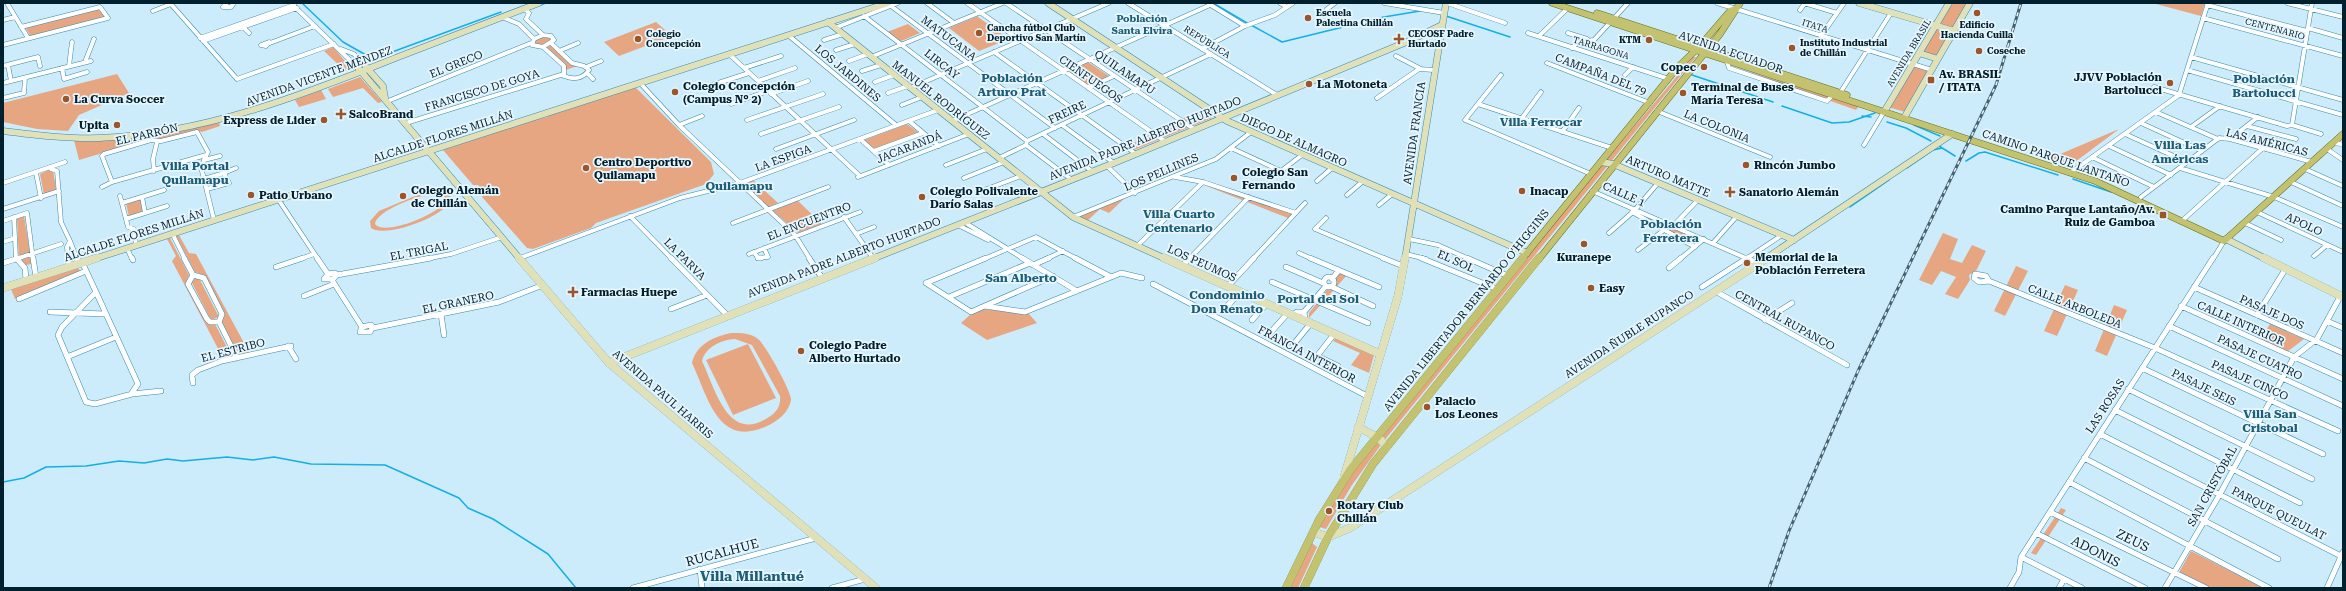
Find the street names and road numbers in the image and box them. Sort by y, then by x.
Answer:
street label: MATUCANA [918,13,979,64]
street label: CENTENARIO [2244,16,2306,42]
street label: ITATA [1801,17,1830,35]
street label: AVENIDA BRASIL [1885,17,1933,89]
street label: REPÚBLICA [1182,23,1233,61]
street label: AVENIDA ECUADOR [1677,29,1785,77]
street label: TARRAGONA [1572,35,1631,62]
street label: LOS JARDINES [812,42,883,105]
street label: AVENIDA VICENTE MÉNDEZ [244,43,394,109]
street label: LIRCAY [922,47,962,82]
street label: QUILAMAPU [1092,47,1158,98]
street label: EL GRECO [428,48,485,81]
street label: CAMPAÑA DEL 79 [1553,51,1648,98]
street label: CIENFUEGOS [1057,53,1125,106]
street label: MANUEL RODRÍGUEZ [889,57,993,143]
street label: FRANCISCO DE GOYA [423,67,541,114]
street label: AVENIDA FRANCIA [1401,80,1428,185]
street label: AVENIDA PADRE ALBERTO HURTADO [1047,94,1243,183]
street label: FREIRE [1046,98,1088,127]
street label: ALCALDE FLORES MILLÁN [371,107,515,165]
street label: LA COLONIA [1682,107,1752,146]
street label: DIEGO DE ALMAGRO [1239,111,1349,170]
street label: EL PARRÓN [114,120,180,148]
street label: LAS AMÉRICAS [2225,125,2310,159]
street label: CAMINO PARQUE LANTAÑO [1980,127,2132,190]
street label: JACARANDÁ [874,128,944,166]
street label: LA ESPIGA [753,142,813,175]
street label: LOS PELLINES [1122,151,1201,194]
street label: ARTURO MATTE [1624,153,1712,200]
street label: CALLE 1 [1601,179,1647,210]
street label: EL ENCUENTRO [765,199,853,243]
street label: ALCALDE FLORES MILLÁN [62,206,206,264]
street label: AVENIDA LIBERTADOR BERNARDO O'HIGGINS [1381,207,1552,414]
street label: APOLO [2283,210,2325,239]
street label: AVENIDA PADRE ALBERTO HURTADO [746,214,943,300]
street label: LA PARVA [661,236,708,283]
street label: EL TRIGAL [389,239,449,263]
street label: LOS PEUMOS [1165,242,1238,285]
street label: EL SOL [1435,248,1476,275]
street label: CALLE ARBOLEDA [2026,282,2124,331]
street label: AVENIDA ÑUBLE RUPANCO [1562,288,1696,381]
street label: CENTRAL RUPANCO [1733,288,1837,353]
street label: EL GRANERO [421,289,495,316]
street label: PASAJE DOS [2238,292,2306,333]
street label: CALLE INTERIOR [2195,298,2287,349]
street label: FRANCIA INTERIOR [1256,323,1358,386]
street label: PASAJE CUATRO [2215,332,2305,383]
street label: EL ESTRIBO [200,336,267,365]
street label: AVENIDA PAUL HARRIS [610,347,716,442]
street label: PASAJE CINCO [2209,358,2290,403]
street label: PASAJE SEIS [2169,366,2238,409]
street label: LAS ROSAS [2083,377,2128,436]
street label: SAN CRISTÓBAL [2184,443,2240,529]
street label: PARQUE QUEULAT [2229,484,2328,543]
street label: ZEUS [2114,526,2152,555]
street label: ADONIS [2069,533,2123,570]
street label: RUCALHUE [684,535,760,569]

